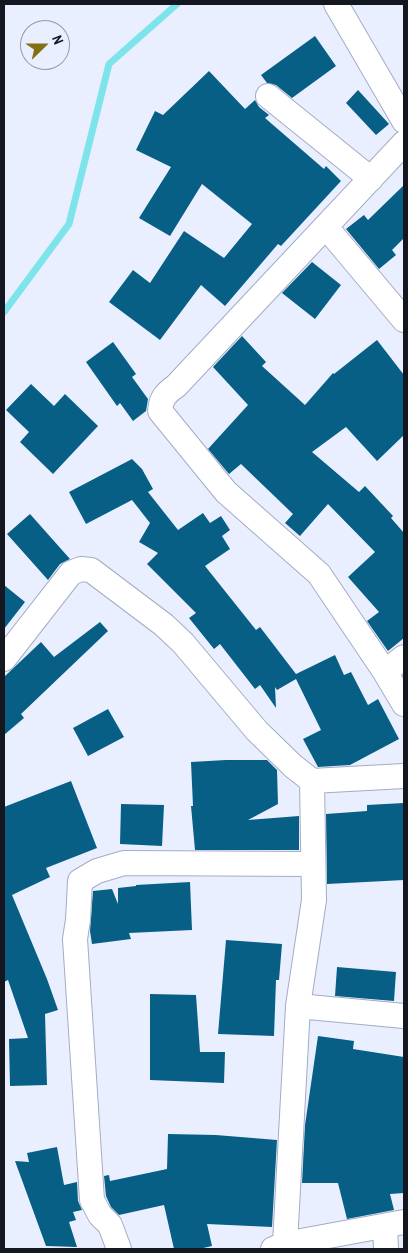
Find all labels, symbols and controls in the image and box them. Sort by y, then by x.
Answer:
north arrow [20,20,70,70]
text: N [48,33,68,47]

